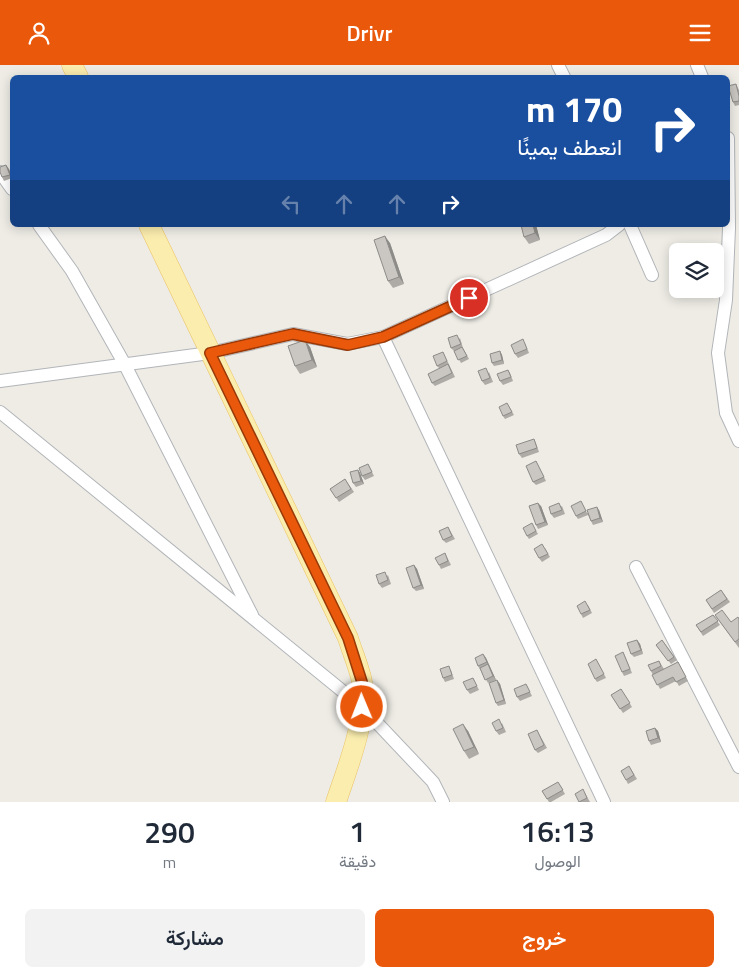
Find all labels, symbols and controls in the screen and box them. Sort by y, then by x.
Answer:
text: Drivr [346,16,393,50]
icon: person [25,19,53,47]
icon: menu [686,19,714,47]
text: 170 m [526,82,622,136]
icon: right [640,95,705,160]
text: انعطف يمينًا [517,130,622,164]
icon: left [277,190,305,218]
icon: ahead [330,190,358,218]
icon: ahead [383,190,411,218]
icon: right [436,190,464,218]
map controls [669,243,724,298]
button: layers [669,243,724,298]
pin [448,277,490,319]
icon: arrive [455,284,483,312]
position arrow [335,680,387,732]
text: 1 [349,808,366,854]
text: 16:13 [520,808,595,854]
text: 290 [144,809,195,855]
text: دقيقة [339,849,376,873]
text: الوصول [534,849,581,873]
text: m [163,850,176,874]
button: مشاركة [25,909,365,967]
button: خروج [375,909,714,967]

